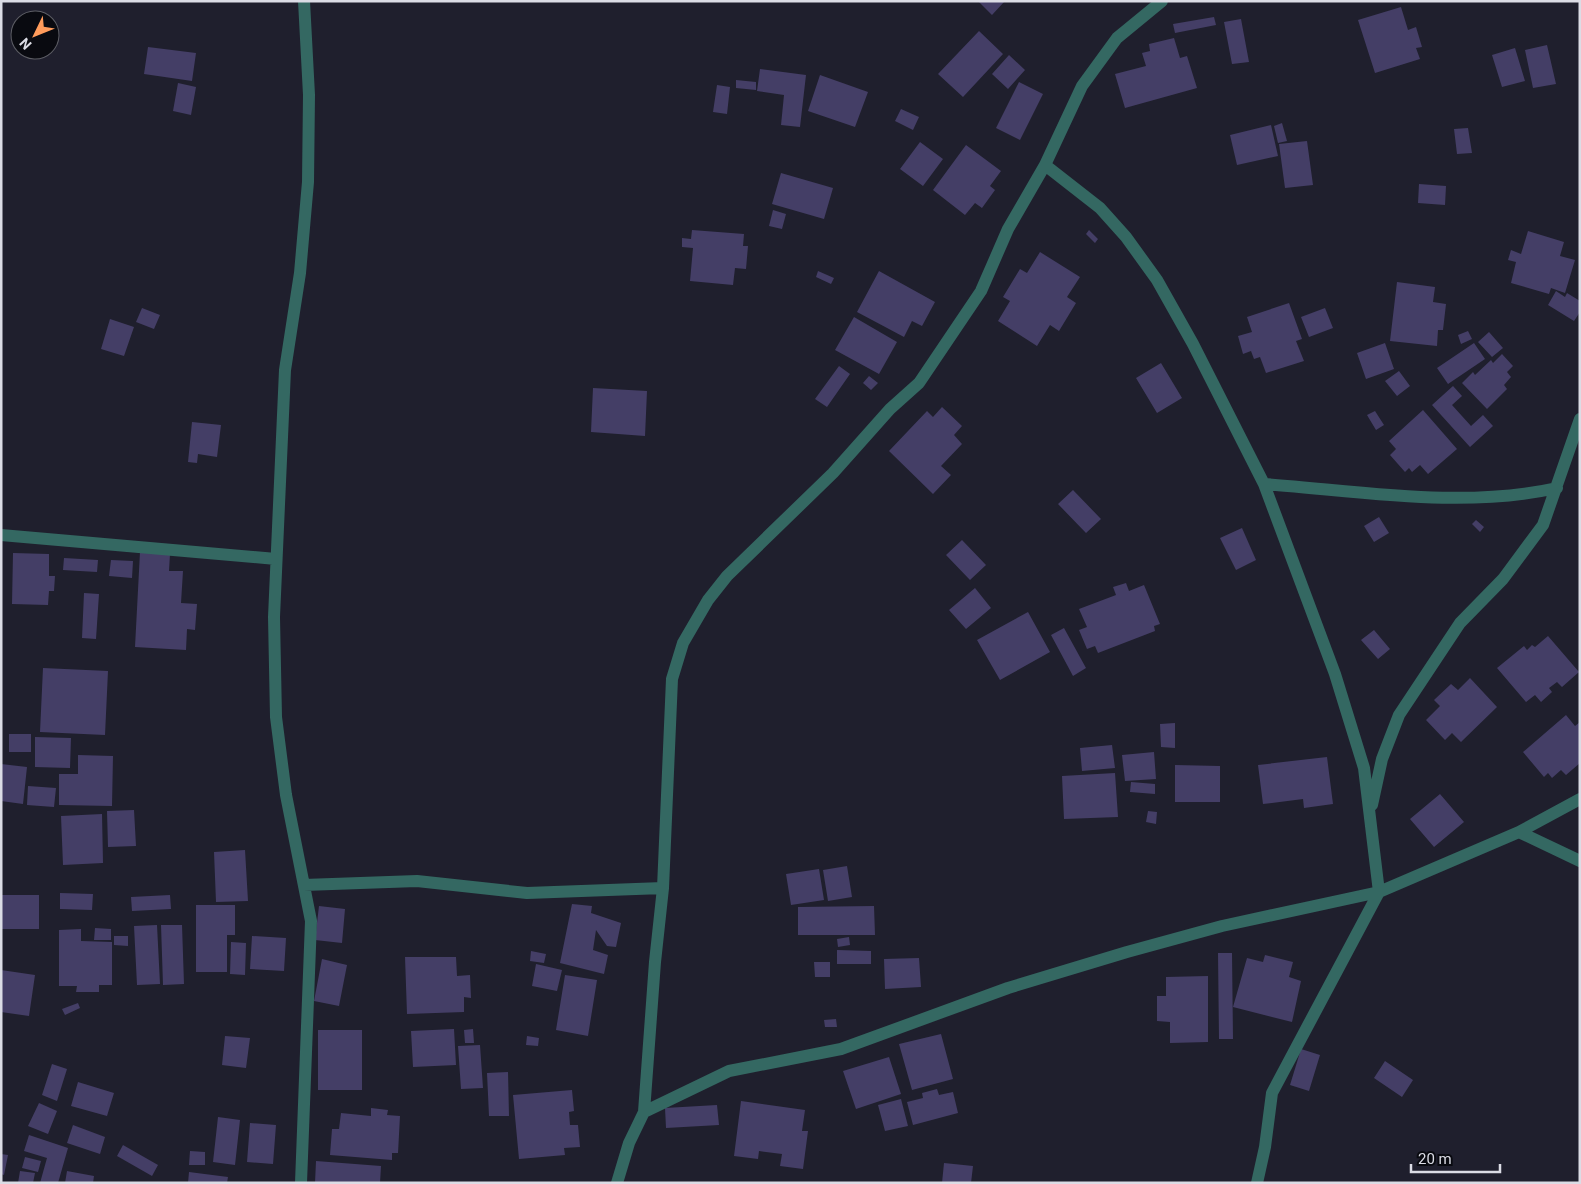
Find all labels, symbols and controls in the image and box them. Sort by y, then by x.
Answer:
north arrow [10,10,60,60]
text: N [16,35,35,53]
scale bar [1411,1142,1500,1174]
text: 20 m [1418,1150,1452,1168]

